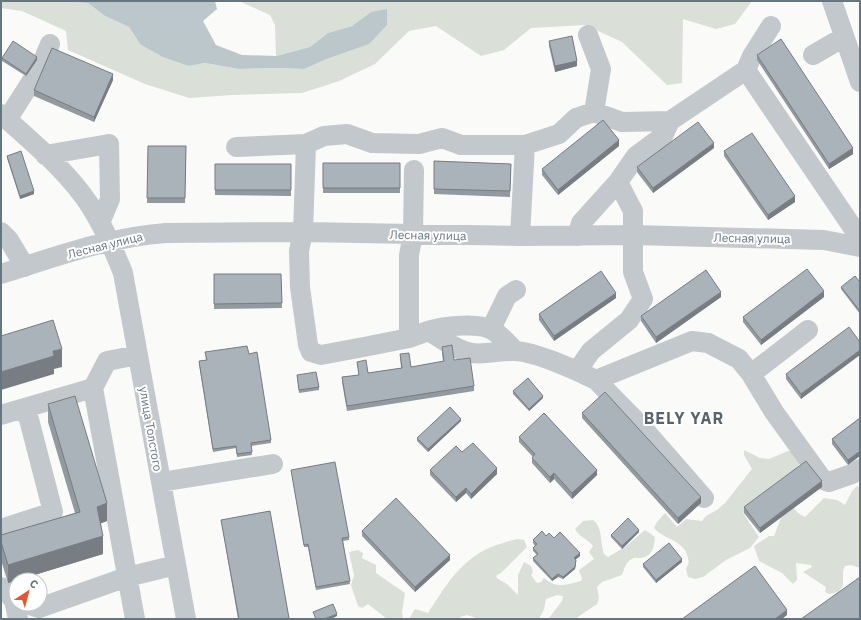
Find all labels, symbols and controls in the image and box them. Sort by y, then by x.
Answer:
street label: Лесная улица [389,227,467,243]
street label: Лесная улица [66,228,145,262]
street label: Лесная улица [713,230,791,246]
street label: улица Толстого [136,386,166,473]
district label: BELY YAR [644,408,724,428]
north arrow [8,572,48,612]
text: С [27,576,41,592]

